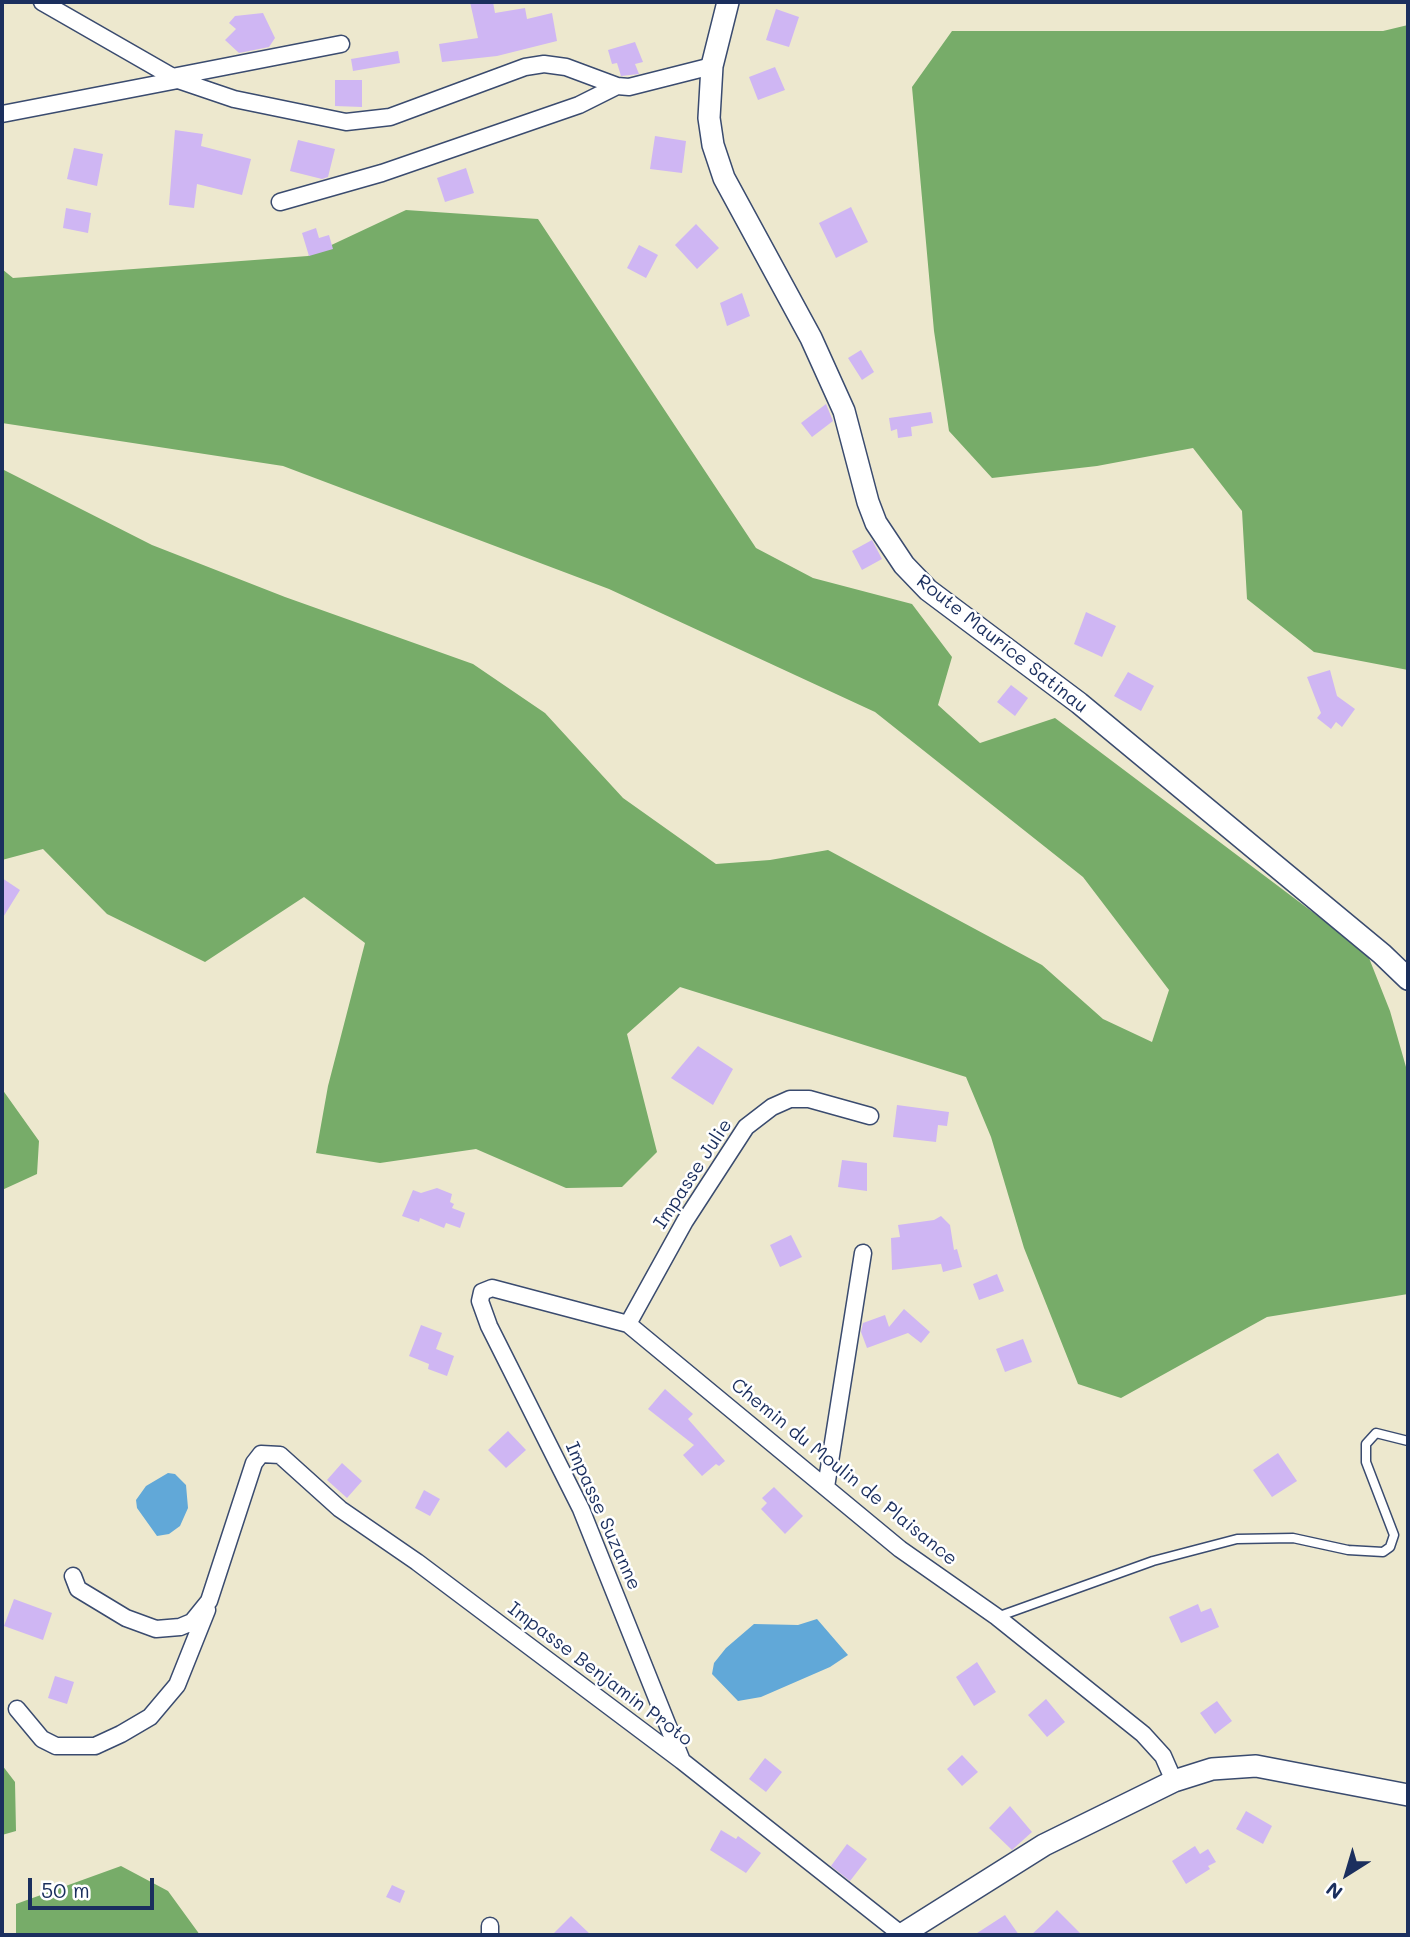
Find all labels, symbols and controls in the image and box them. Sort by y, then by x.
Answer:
street label: Route Maurice Satinau [912,570,1092,718]
street label: Impasse Julie [649,1115,737,1233]
street label: Chemin du Moulin de Plaisance [726,1374,962,1570]
street label: Impasse Suzanne [560,1438,646,1594]
street label: Impasse Benjamin Proto [503,1597,697,1751]
north arrow [1312,1839,1382,1909]
scale bar [32,1864,158,1908]
text: 50 m [41,1876,90,1903]
text: N [1321,1877,1347,1905]

